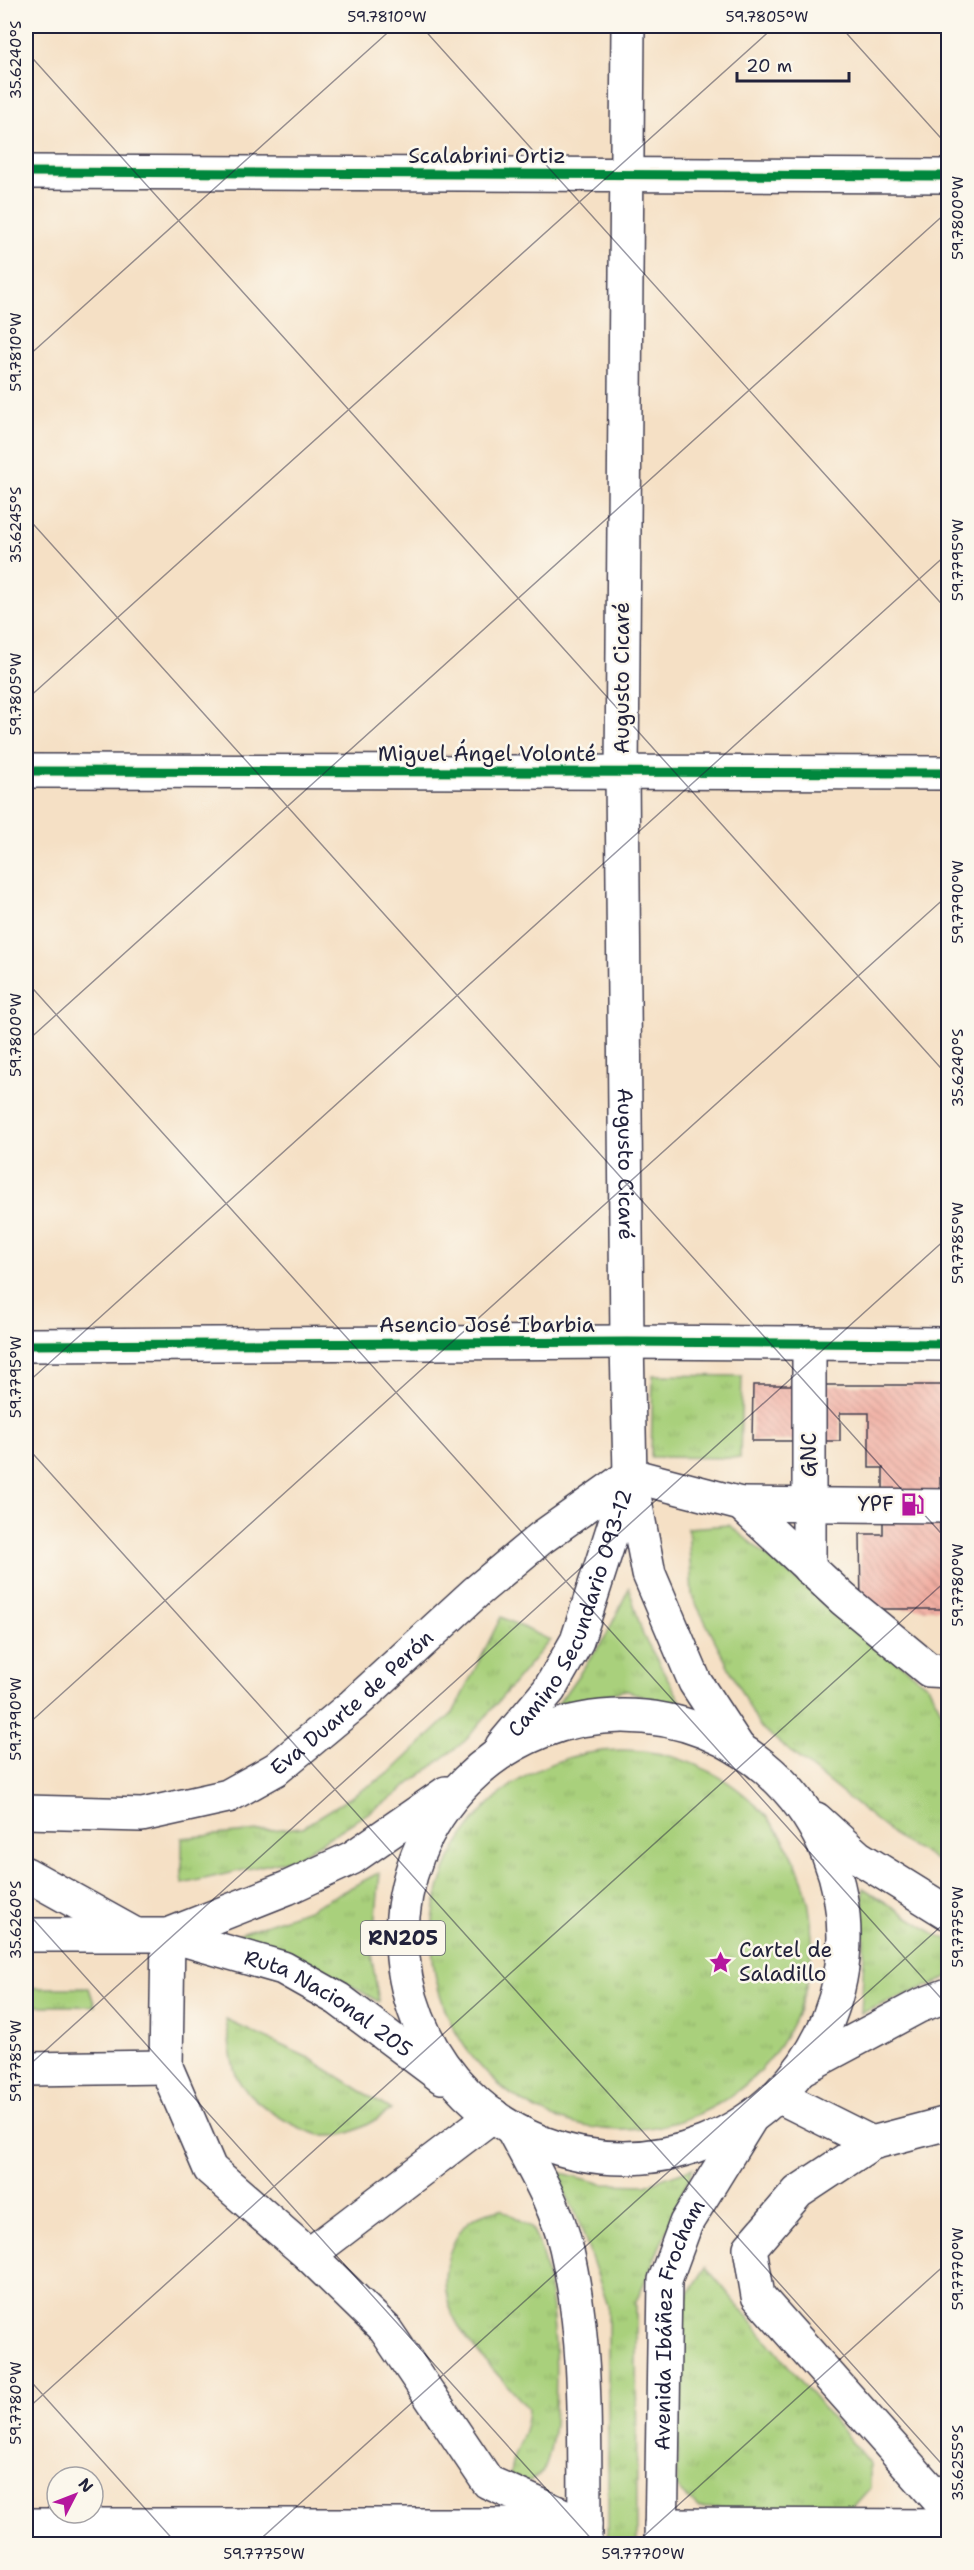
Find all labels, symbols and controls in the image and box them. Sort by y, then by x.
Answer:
text: 59.7810°W [347,7,427,27]
text: 59.7805°W [726,7,808,27]
text: 35.6240°S [6,21,26,99]
scale bar [737,45,850,83]
text: 20 m [746,54,792,78]
street label: Scalabrini Ortiz [408,142,566,170]
text: 59.7800°W [948,176,968,260]
text: 59.7810°W [6,312,26,392]
text: 35.6245°S [6,487,26,563]
text: 59.7795°W [948,519,968,601]
street label: Augusto Cicaré [608,602,636,754]
text: 59.7805°W [6,653,26,735]
street label: Miguel Ángel Volonté [378,739,596,768]
text: 59.7790°W [948,860,968,944]
text: 59.7800°W [6,993,26,1077]
text: 35.6240°S [948,1029,968,1107]
street label: Augusto Cicaré [611,1088,640,1240]
text: 59.7785°W [948,1202,968,1284]
street label: Asencio José Ibarbia [379,1311,595,1339]
text: 59.7795°W [6,1336,26,1418]
street label: GNC [795,1433,823,1477]
street label: Camino Secundario 093-12 [501,1486,639,1743]
place label: YPF [857,1490,894,1518]
fuel station icon: YPF [899,1491,925,1517]
text: 59.7780°W [948,1543,968,1627]
street label: Eva Duarte de Perón [265,1624,440,1782]
text: 59.7790°W [6,1677,26,1761]
text: 35.6260°S [6,1881,26,1959]
text: 59.7775°W [948,1886,968,1968]
road number: RN205 [361,1921,445,1955]
place label: Cartel de Saladillo [739,1936,832,1988]
street label: Ruta Nacional 205 [241,1944,418,2064]
place icon: Cartel de Saladillo [708,1949,734,1975]
text: 59.7785°W [6,2020,26,2102]
street label: Avenida Ibáñez Frocham [648,2194,711,2451]
text: 59.7770°W [948,2227,968,2311]
text: 59.7780°W [6,2361,26,2445]
text: 35.6255°S [948,2425,968,2501]
north arrow [45,2465,105,2525]
text: N [74,2474,98,2497]
text: 59.7775°W [223,2544,305,2564]
text: 59.7770°W [601,2544,685,2564]

